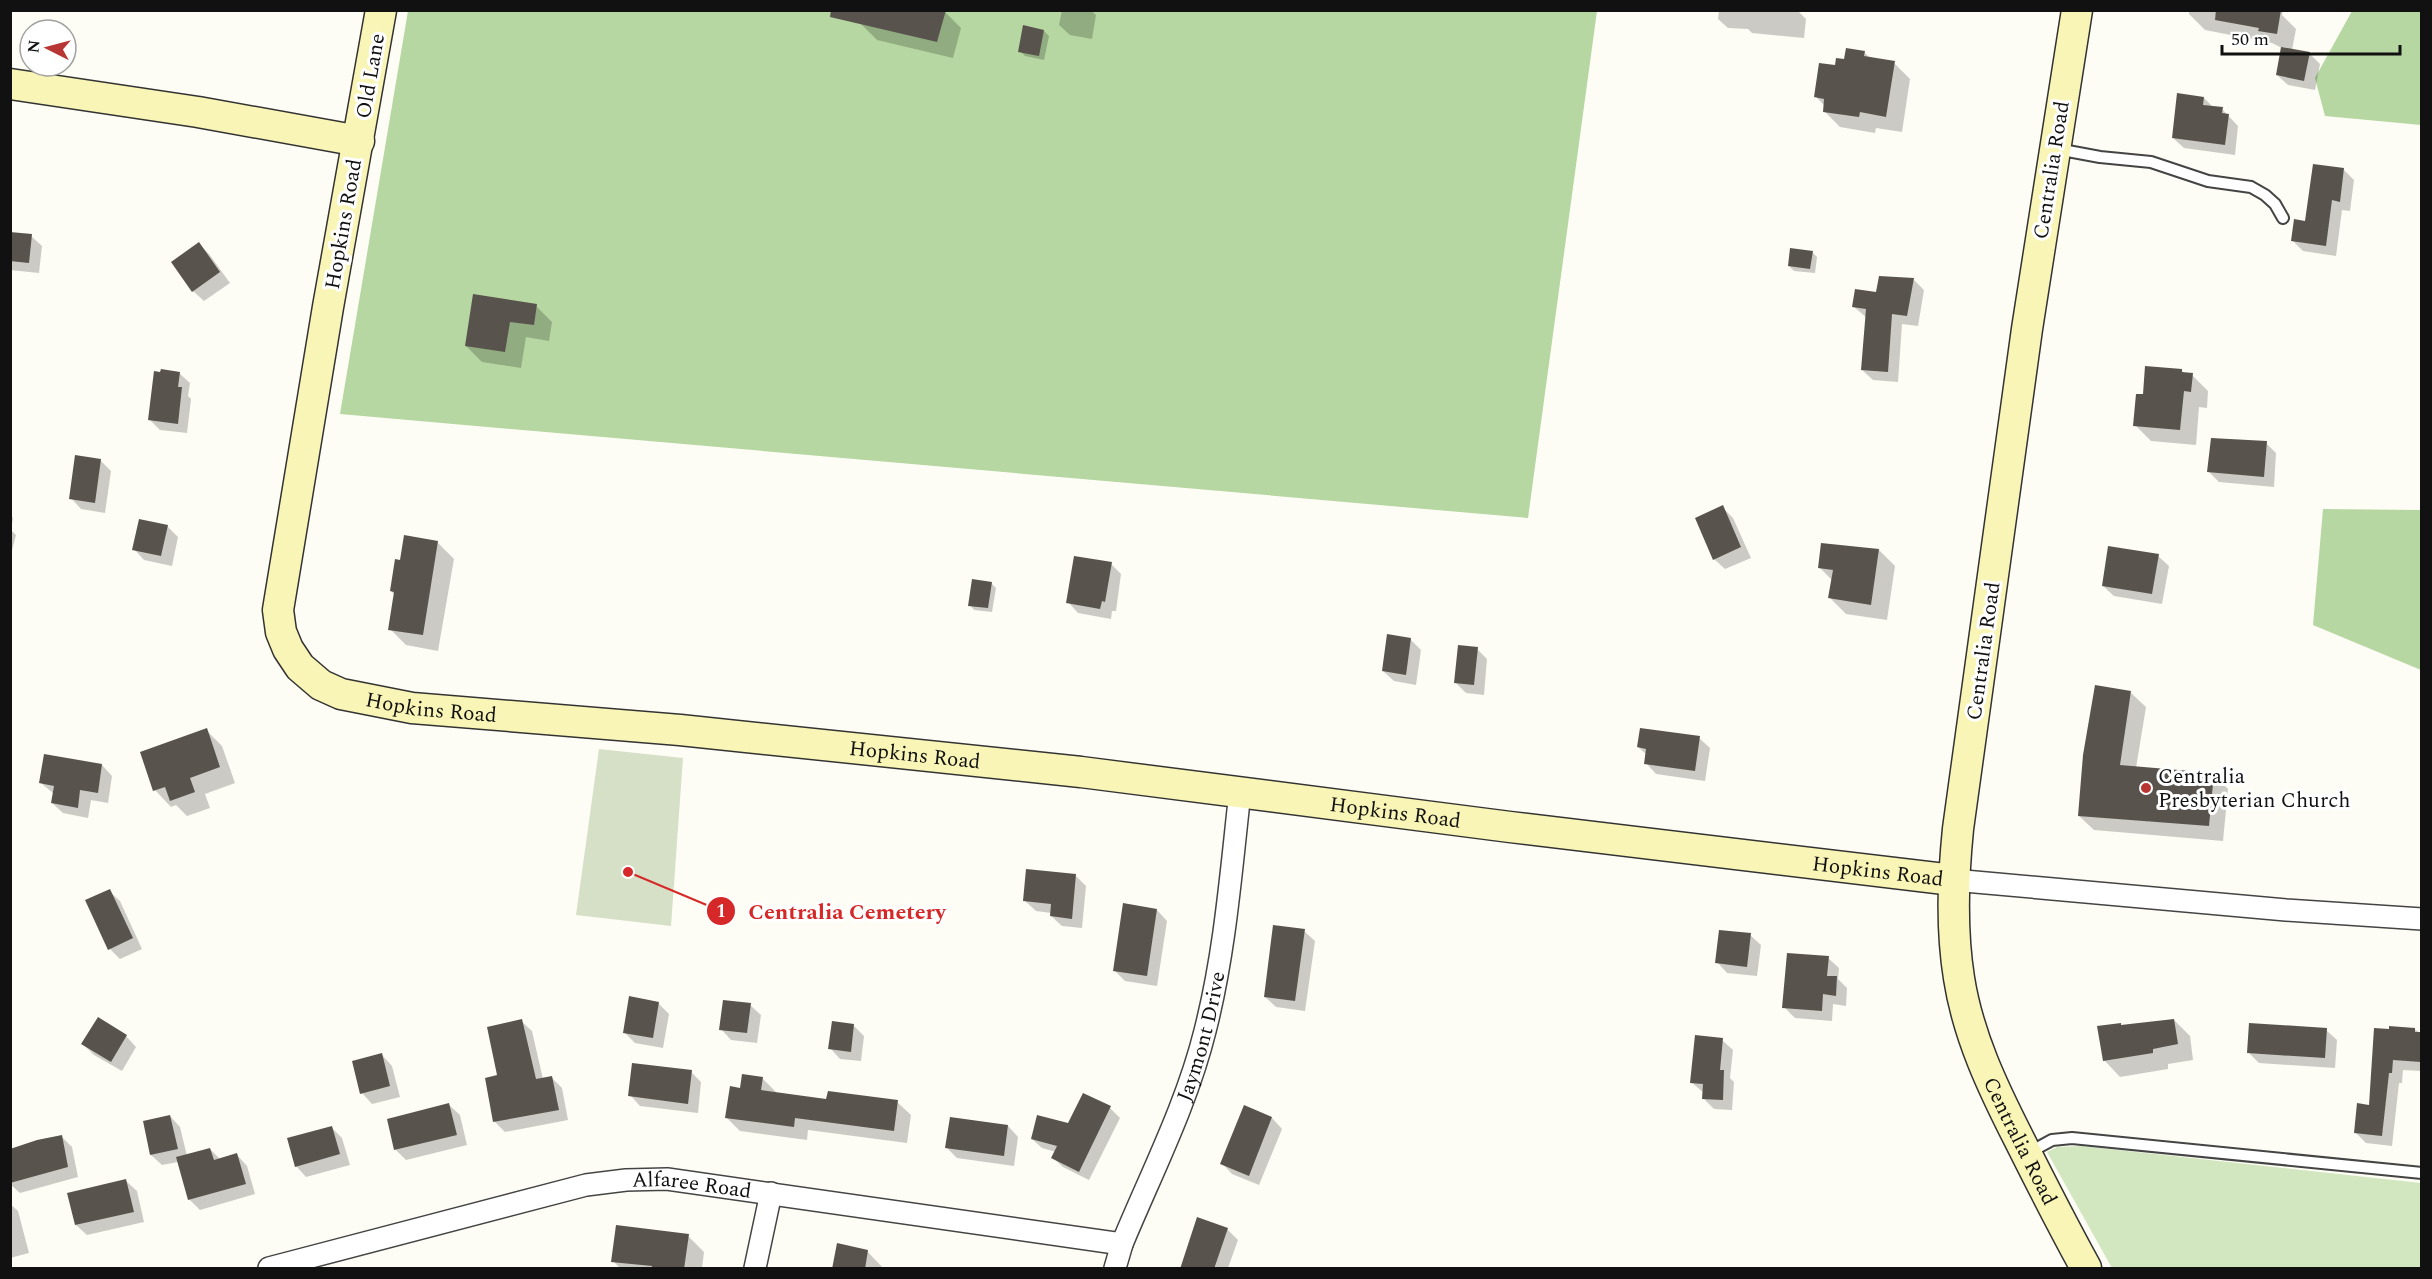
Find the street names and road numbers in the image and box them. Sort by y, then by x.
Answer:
street label: Old Lane [348,31,394,121]
street label: Centralia Road [2025,99,2079,242]
street label: Hopkins Road [317,156,371,292]
street label: Centralia Road [1958,580,2010,722]
street label: Hopkins Road [363,684,498,732]
street label: Hopkins Road [847,733,982,778]
street label: Hopkins Road [1328,789,1463,838]
street label: Hopkins Road [1810,848,1945,896]
street label: Jaymont Drive [1169,969,1234,1106]
street label: Centralia Road [1974,1072,2065,1211]
street label: Alfaree Road [631,1164,754,1208]

